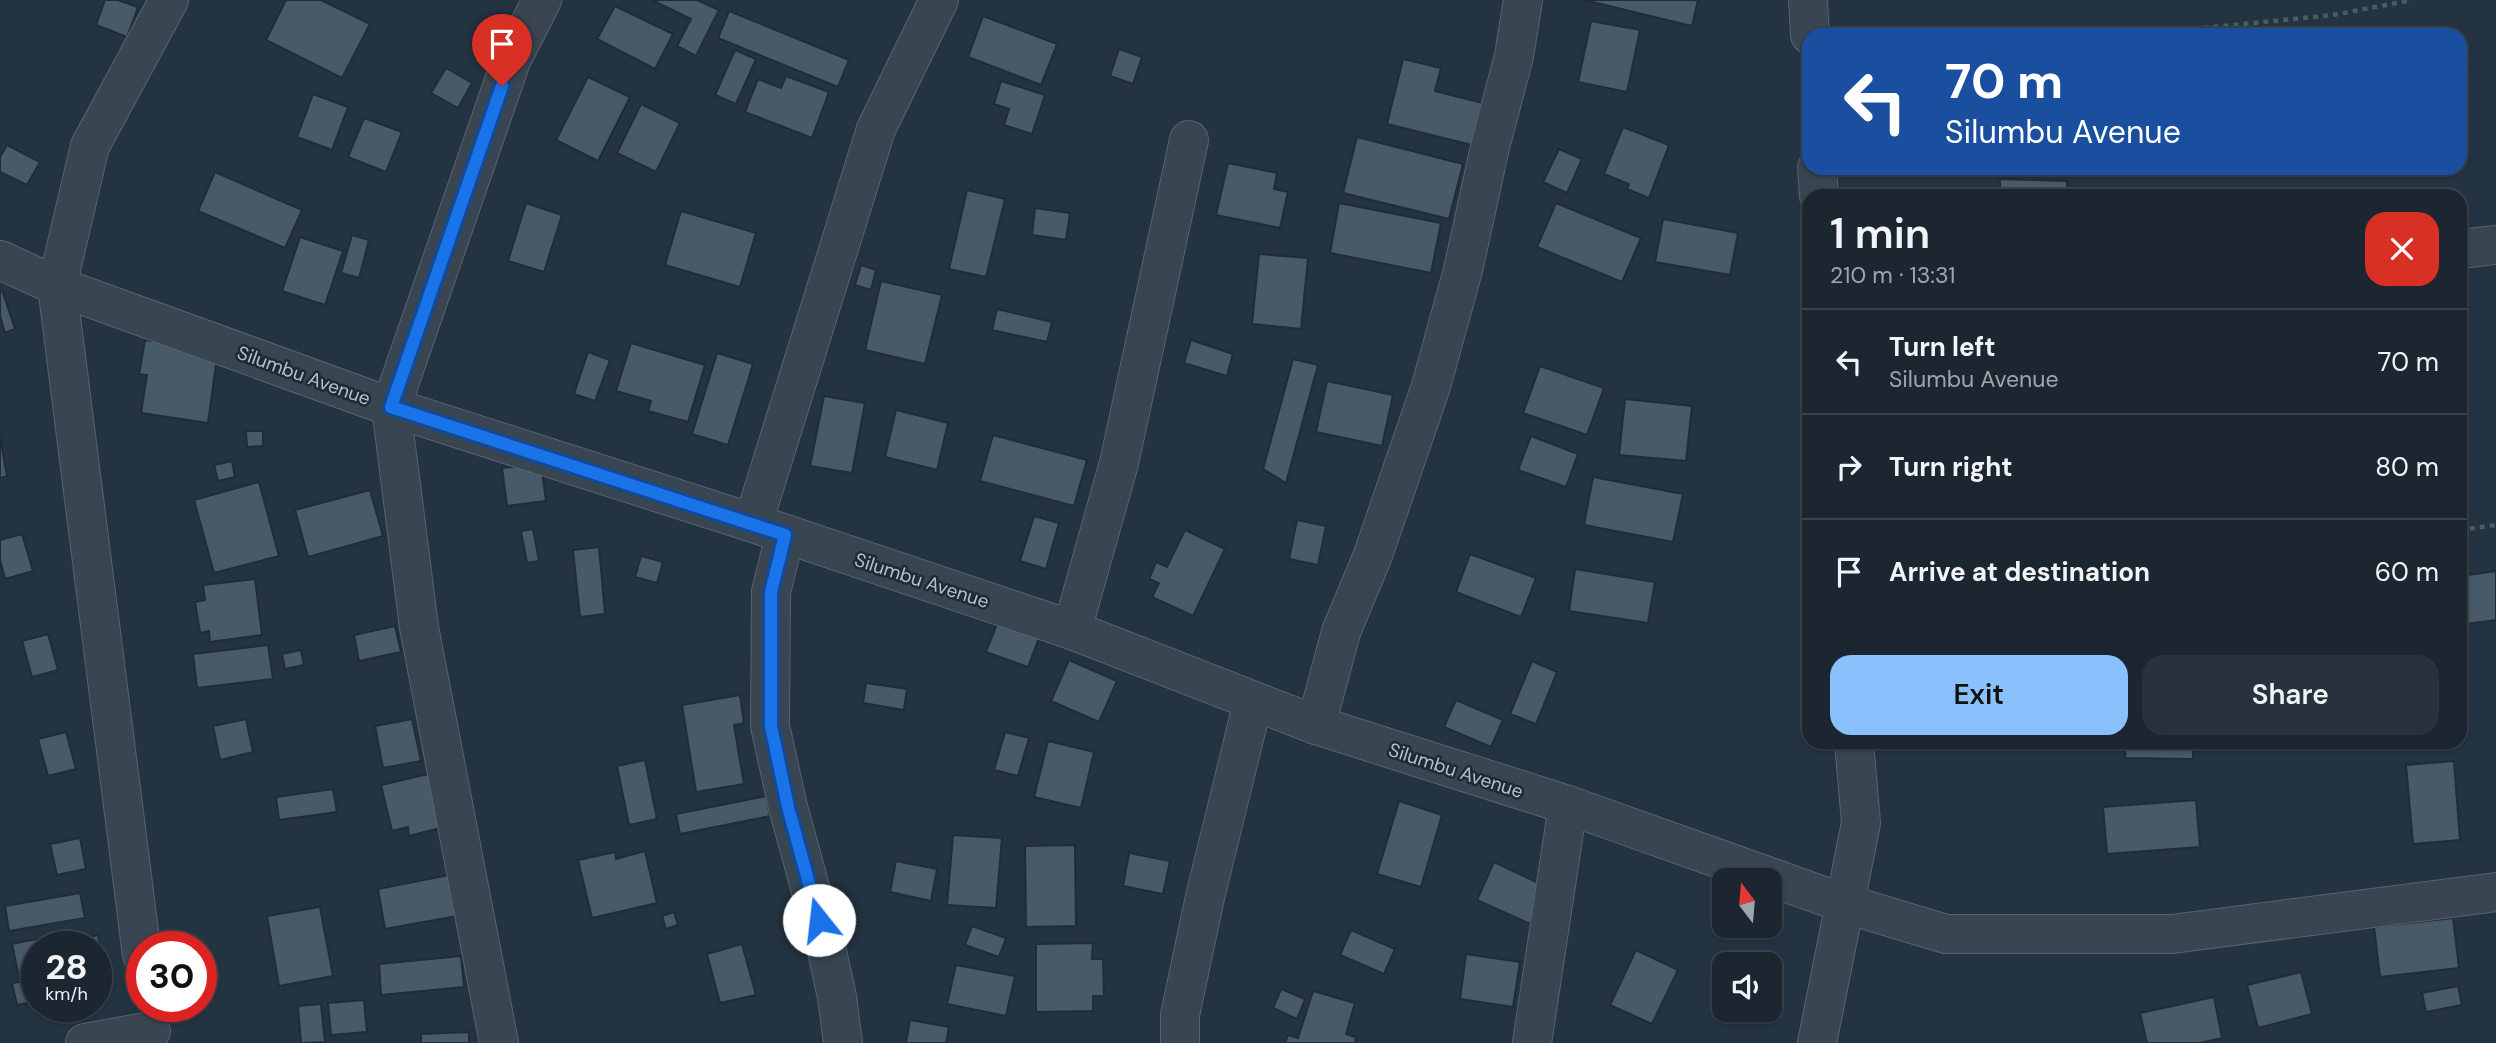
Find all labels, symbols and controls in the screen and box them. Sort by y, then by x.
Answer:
pin [472,14,532,86]
icon: arrive [483,25,521,63]
text: 70 m [1945,49,2063,113]
icon: left [1830,56,1921,147]
text: Silumbu Avenue [1945,111,2181,153]
text: 1 min [1830,206,1930,261]
button: close [2365,212,2439,286]
text: 210 m · 13:31 [1830,260,1955,290]
text: Turn left [1889,330,1996,364]
street label: Silumbu Avenue [234,340,374,411]
icon: left [1830,343,1868,381]
text: 70 m [2378,345,2439,379]
text: Silumbu Avenue [1889,364,2059,394]
icon: right [1830,448,1868,486]
text: Turn right [1889,450,2013,484]
text: 80 m [2375,450,2439,484]
street label: Silumbu Avenue [851,547,992,614]
icon: arrive [1830,553,1868,591]
text: Arrive at destination [1889,555,2150,589]
text: 60 m [2375,555,2439,589]
button: Exit [1830,655,2128,735]
button: Share [2142,655,2439,735]
street label: Silumbu Avenue [1385,737,1526,804]
north arrow [1712,868,1782,938]
map controls [1712,868,1782,1022]
position arrow [782,883,856,957]
speed limit sign: 30 [126,931,217,1022]
text: 28 [45,944,88,990]
button: sound [1712,952,1782,1022]
text: km/h [45,982,88,1006]

